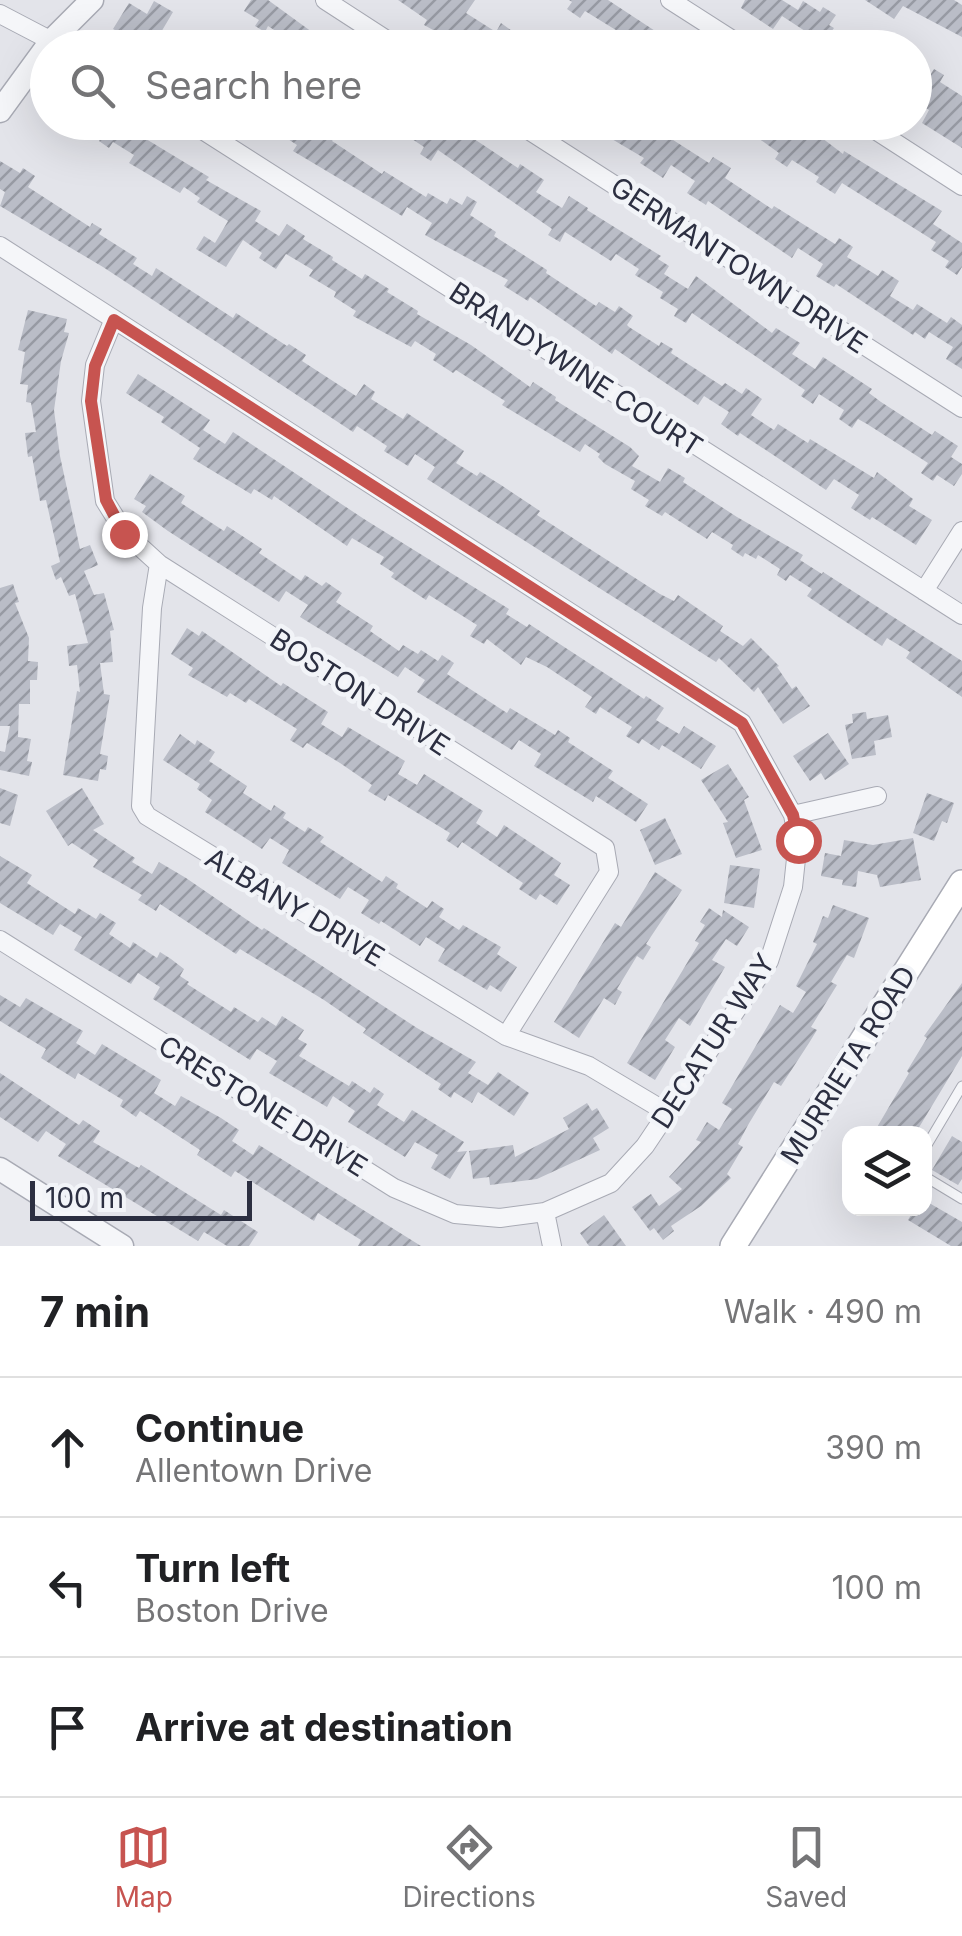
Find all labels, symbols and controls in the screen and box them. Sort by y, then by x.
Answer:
search box [30,30,932,140]
icon: search [65,58,120,113]
text: Search here [145,62,362,108]
street label: GERMANTOWN DRIVE [605,169,873,361]
street label: BRANDYWINE COURT [443,274,709,464]
route end [102,512,148,558]
street label: BOSTON DRIVE [264,621,456,763]
route start [776,818,822,864]
street label: ALBANY DRIVE [199,840,391,974]
street label: DECATUR WAY [644,947,782,1135]
street label: MURRIETA ROAD [773,960,923,1170]
street label: CRESTONE DRIVE [152,1028,374,1184]
map controls [842,1126,932,1216]
button: layers [842,1126,932,1216]
scale bar [30,1176,252,1220]
text: 100 m [45,1181,124,1215]
text: 7 min [40,1286,150,1337]
text: Walk · 490 m [724,1292,922,1331]
text: Continue [135,1405,304,1451]
icon: ahead [40,1420,95,1475]
text: 390 m [825,1428,922,1467]
text: Allentown Drive [135,1451,372,1490]
text: Turn left [135,1545,290,1591]
icon: left [40,1560,95,1615]
text: 100 m [832,1568,922,1607]
text: Boston Drive [135,1591,329,1630]
icon: arrive [40,1700,95,1755]
text: Arrive at destination [135,1704,513,1750]
tab: Map [115,1820,173,1914]
tab: Directions [402,1820,536,1914]
tab: Saved [765,1820,847,1914]

